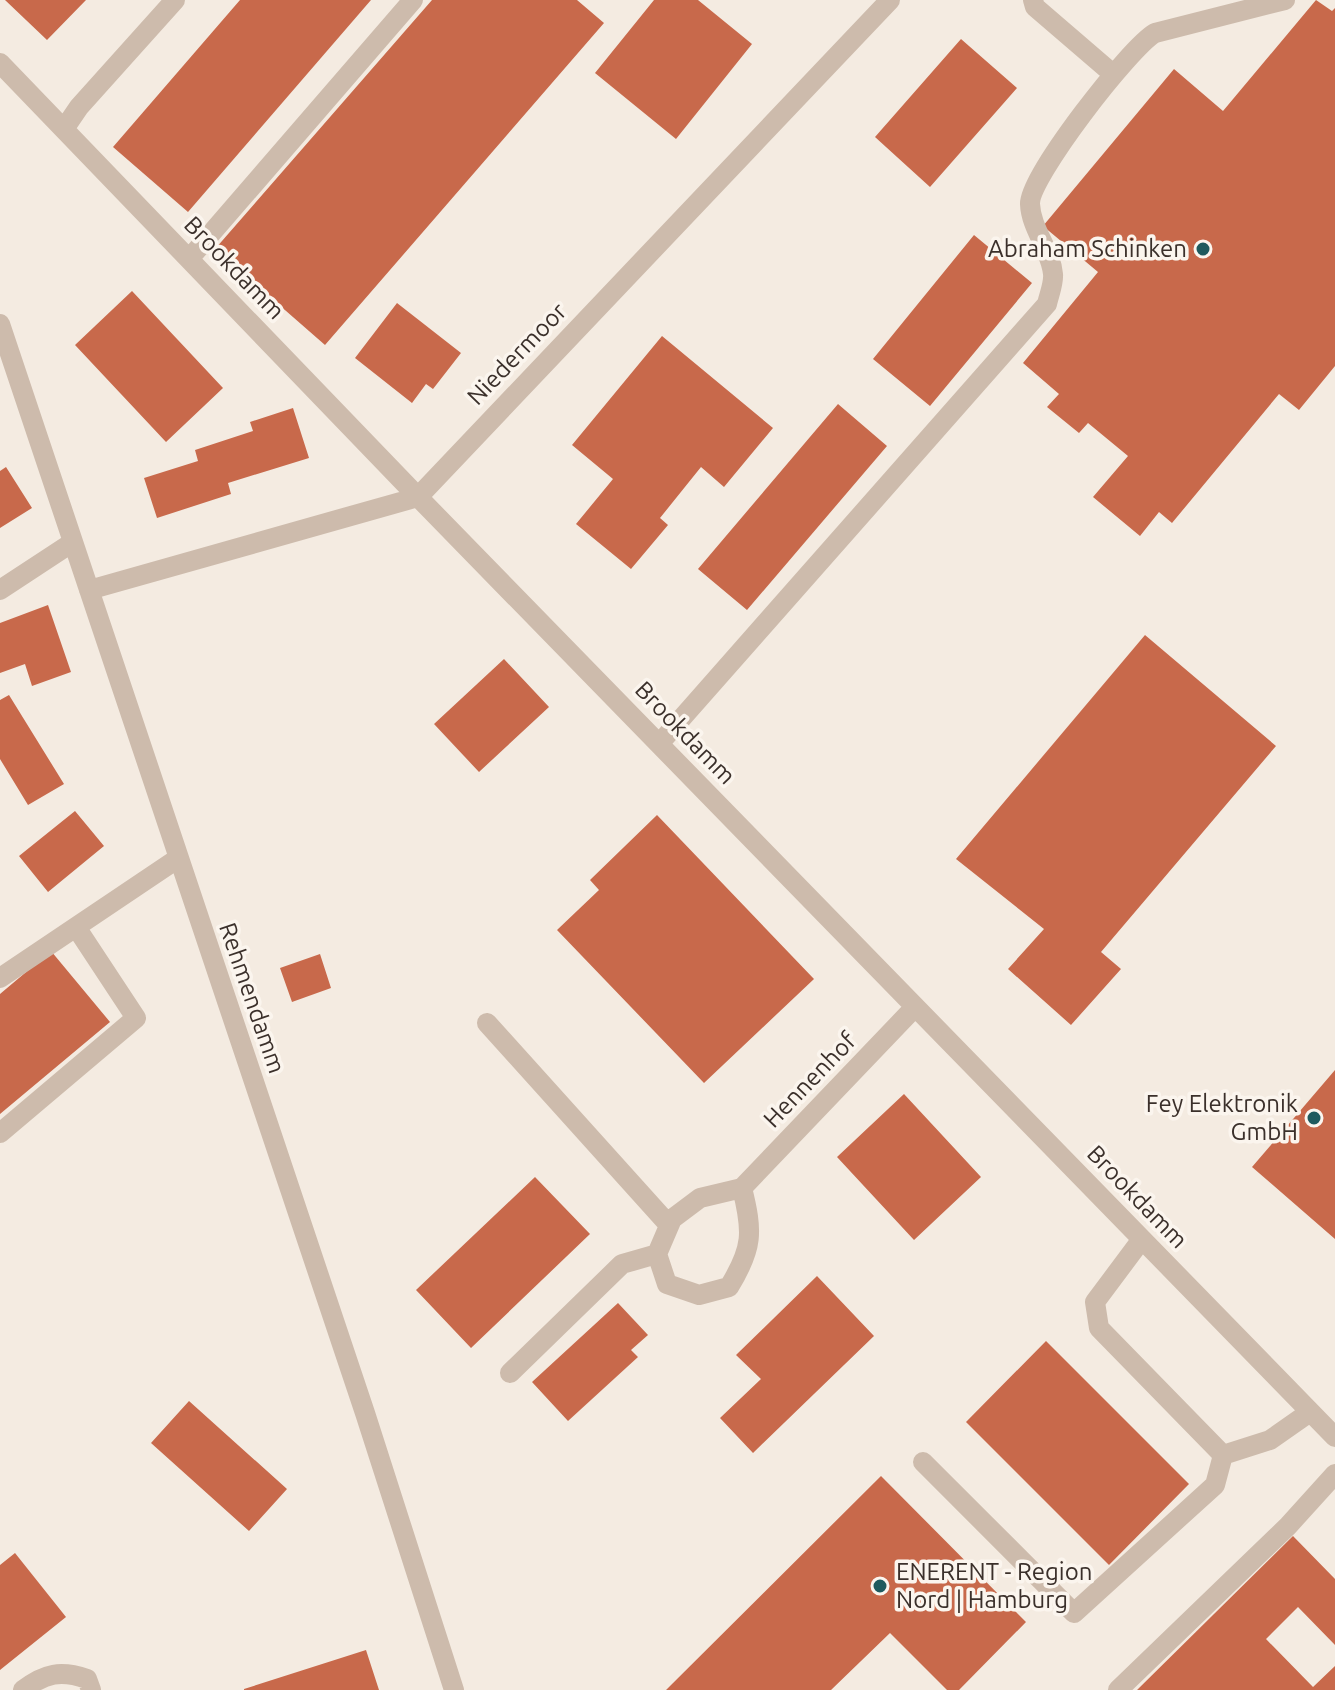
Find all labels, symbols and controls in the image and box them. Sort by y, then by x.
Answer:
street label: Brookdamm [179,211,290,324]
place label: Abraham Schinken [988,235,1187,262]
marker: Abraham Schinken [1194,240,1212,258]
street label: Niedermoor [462,297,572,410]
street label: Brookdamm [630,676,741,789]
street label: Rehmendamm [214,919,291,1077]
street label: Hennenhof [758,1026,862,1133]
place label: Fey Elektronik GmbH [1146,1090,1298,1145]
marker: Fey Elektronik GmbH [1305,1109,1323,1127]
street label: Brookdamm [1082,1140,1193,1253]
place label: ENERENT - Region Nord | Hamburg [896,1558,1092,1613]
marker: ENERENT - Region Nord | Hamburg [871,1577,889,1595]

